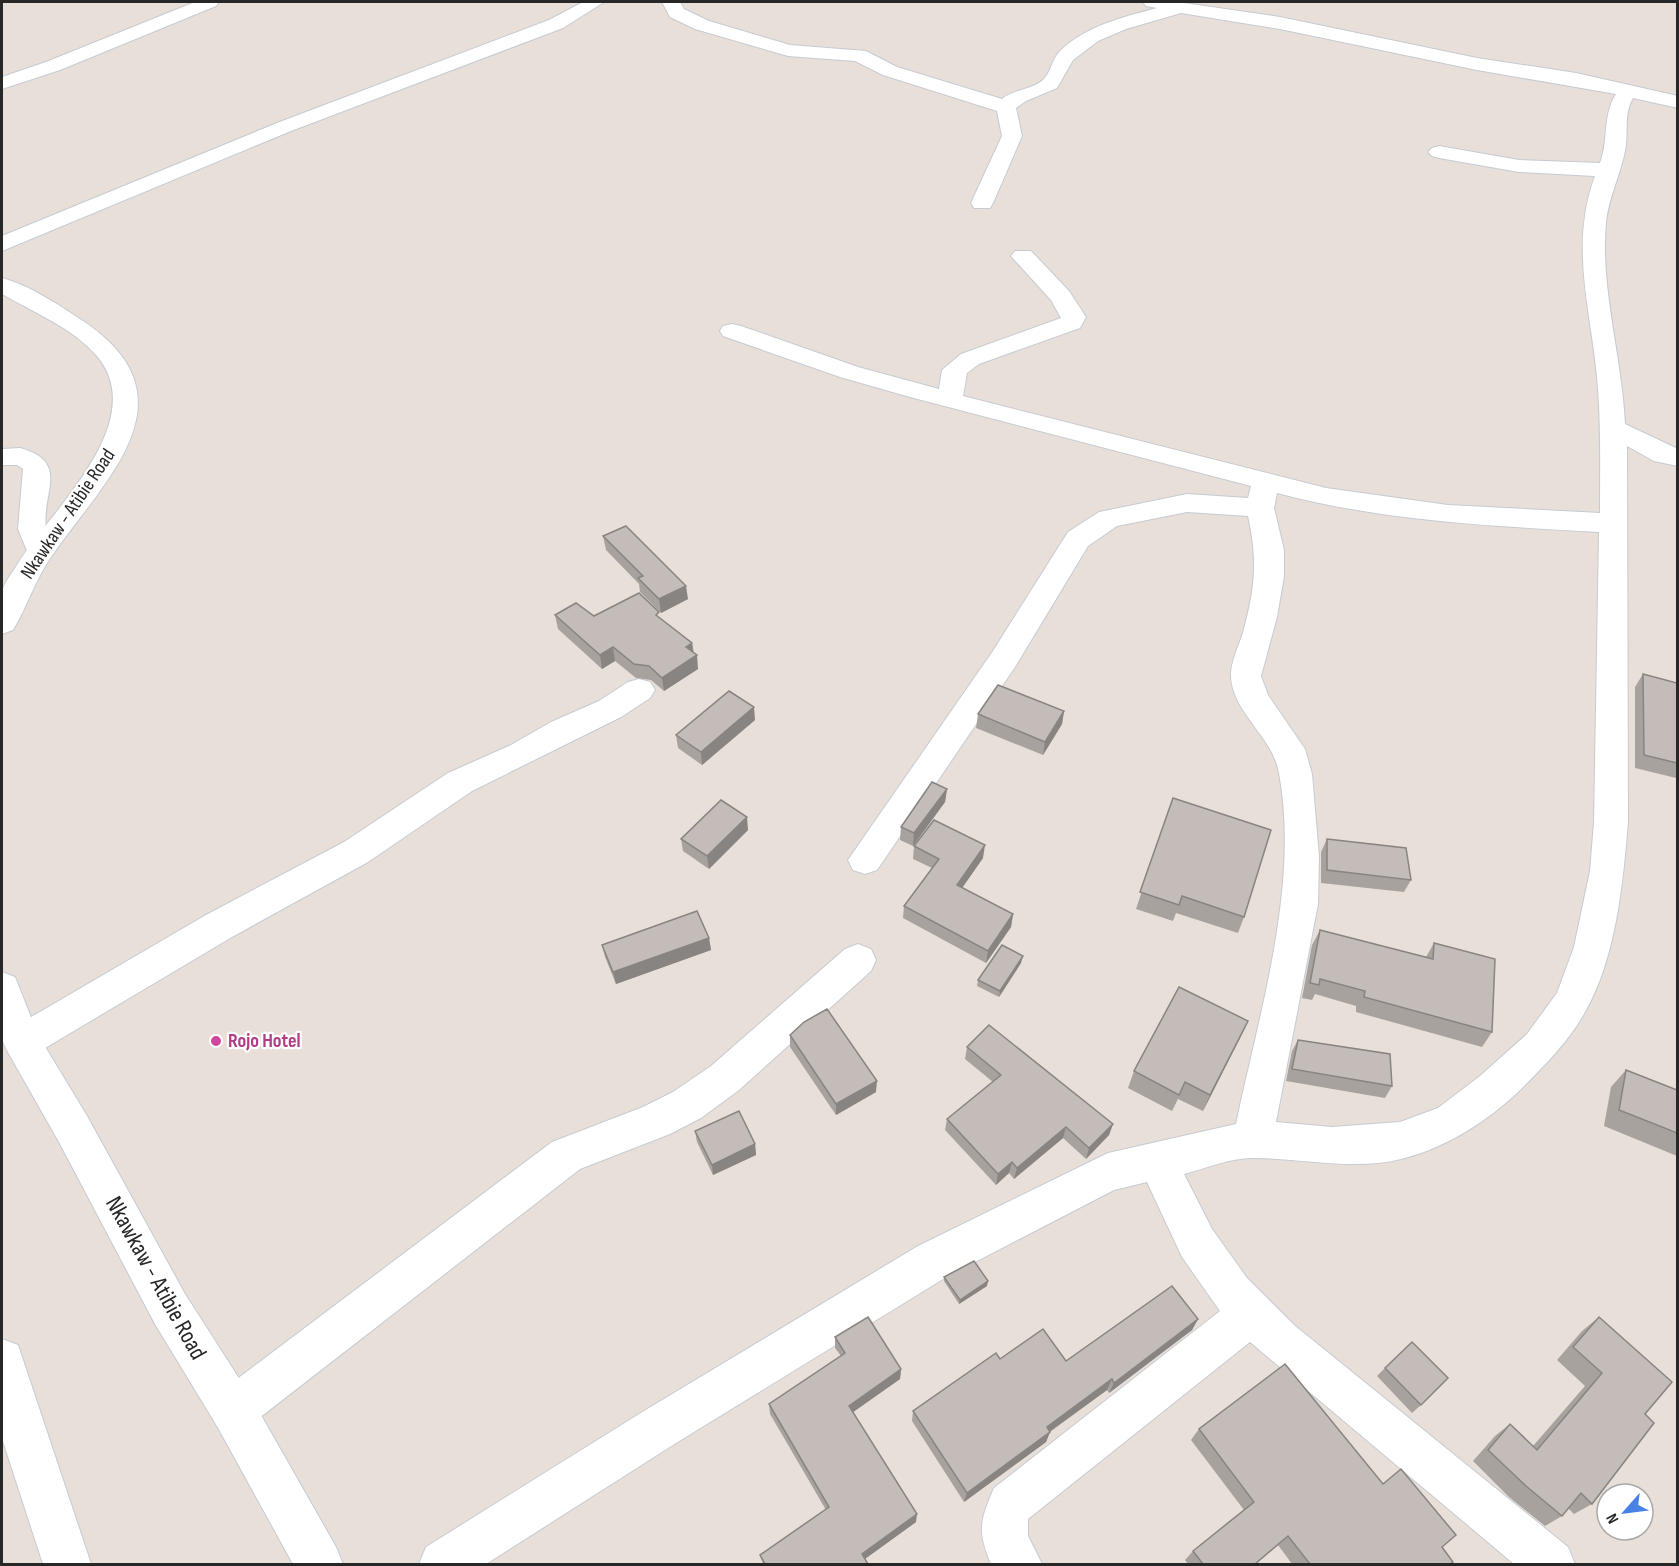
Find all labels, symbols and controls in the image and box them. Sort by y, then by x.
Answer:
street label: Nkawkaw - Atibie Road [16,444,120,584]
place label: Rojo Hotel [228,1029,301,1053]
marker: Rojo Hotel [209,1034,223,1048]
street label: Nkawkaw - Atibie Road [99,1191,213,1365]
north arrow [1595,1482,1655,1542]
text: N [1603,1510,1623,1527]

